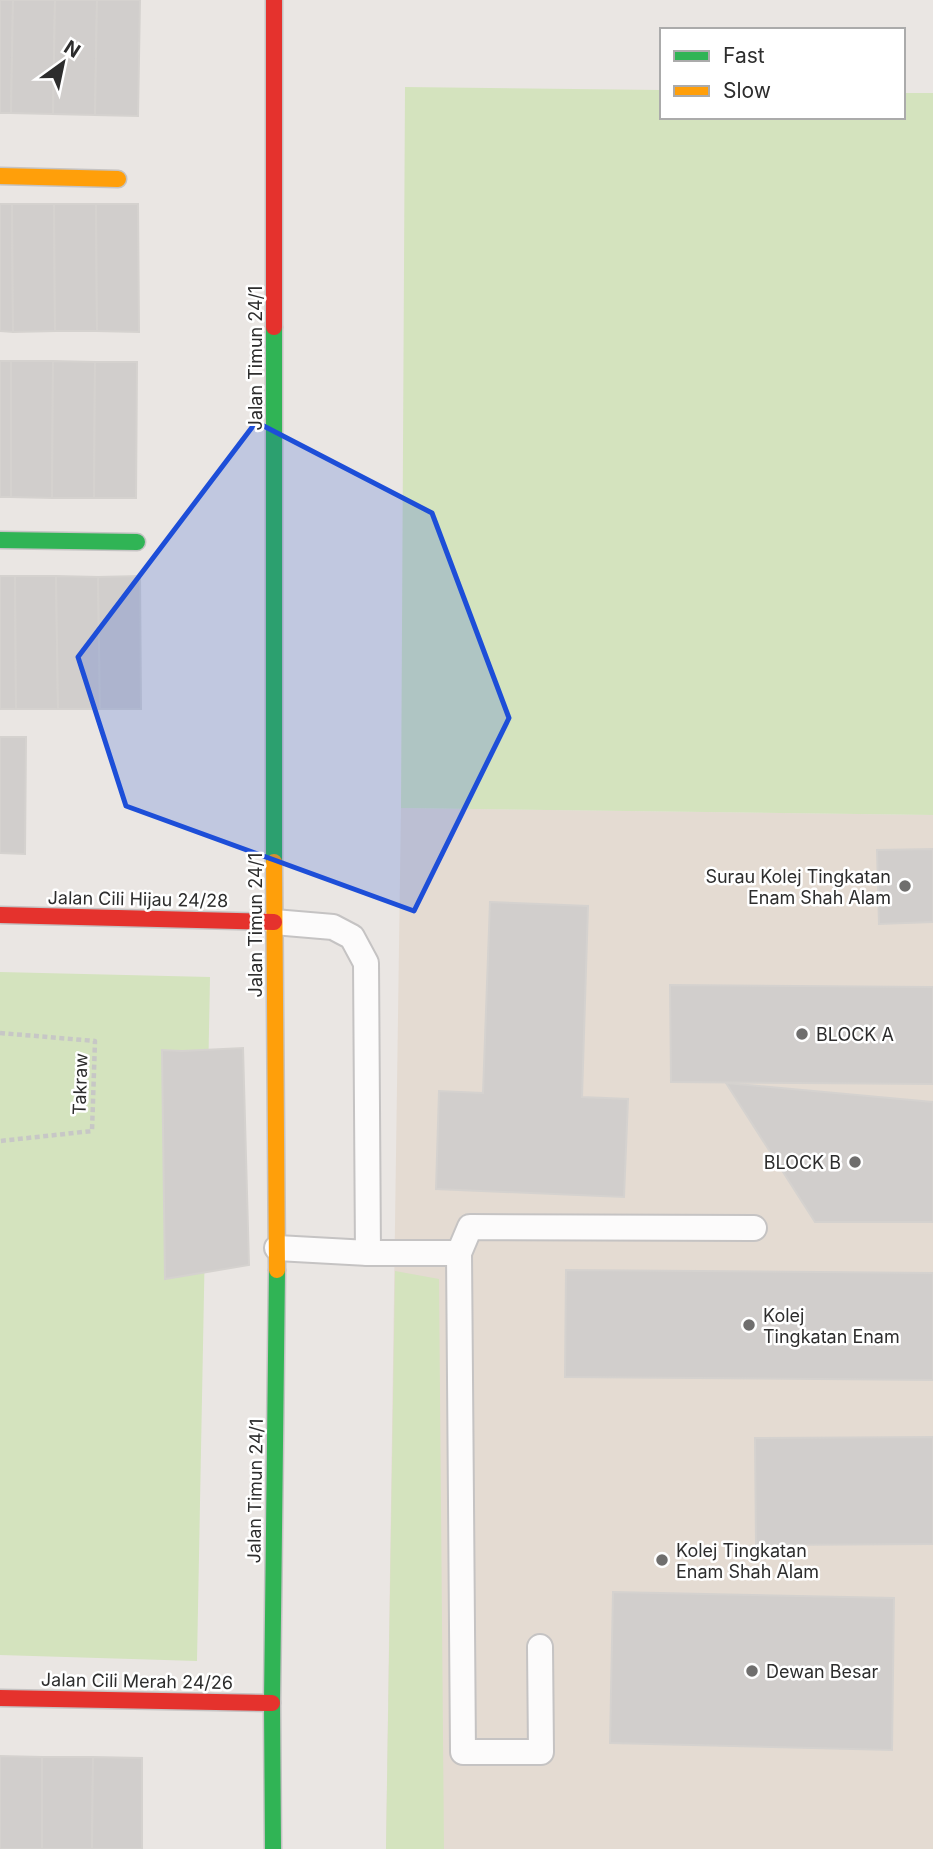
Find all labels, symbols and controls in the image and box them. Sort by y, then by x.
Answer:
north arrow [28,28,98,98]
legend [660,28,905,119]
text: N [60,36,84,63]
text: Fast [723,43,765,68]
text: Slow [723,78,771,103]
street label: Jalan Timun 24/1 [245,286,266,430]
street label: Jalan Timun 24/1 [245,853,266,997]
place label: Surau Kolej Tingkatan Enam Shah Alam [705,866,891,908]
marker: Surau Kolej Tingkatan Enam Shah Alam [897,878,913,894]
street label: Jalan Cili Hijau 24/28 [47,887,229,911]
place label: BLOCK A [816,1024,894,1045]
marker: BLOCK A [794,1026,810,1042]
street label: Takraw [68,1052,92,1115]
place label: BLOCK B [764,1152,841,1173]
marker: BLOCK B [847,1154,863,1170]
place label: Kolej Tingkatan Enam [763,1305,900,1347]
marker: Kolej Tingkatan Enam [741,1317,757,1333]
street label: Jalan Timun 24/1 [243,1418,267,1564]
place label: Kolej Tingkatan Enam Shah Alam [676,1540,819,1582]
marker: Kolej Tingkatan Enam Shah Alam [654,1552,670,1568]
place label: Dewan Besar [766,1661,879,1682]
marker: Dewan Besar [744,1663,760,1679]
street label: Jalan Cili Merah 24/26 [41,1669,233,1693]

